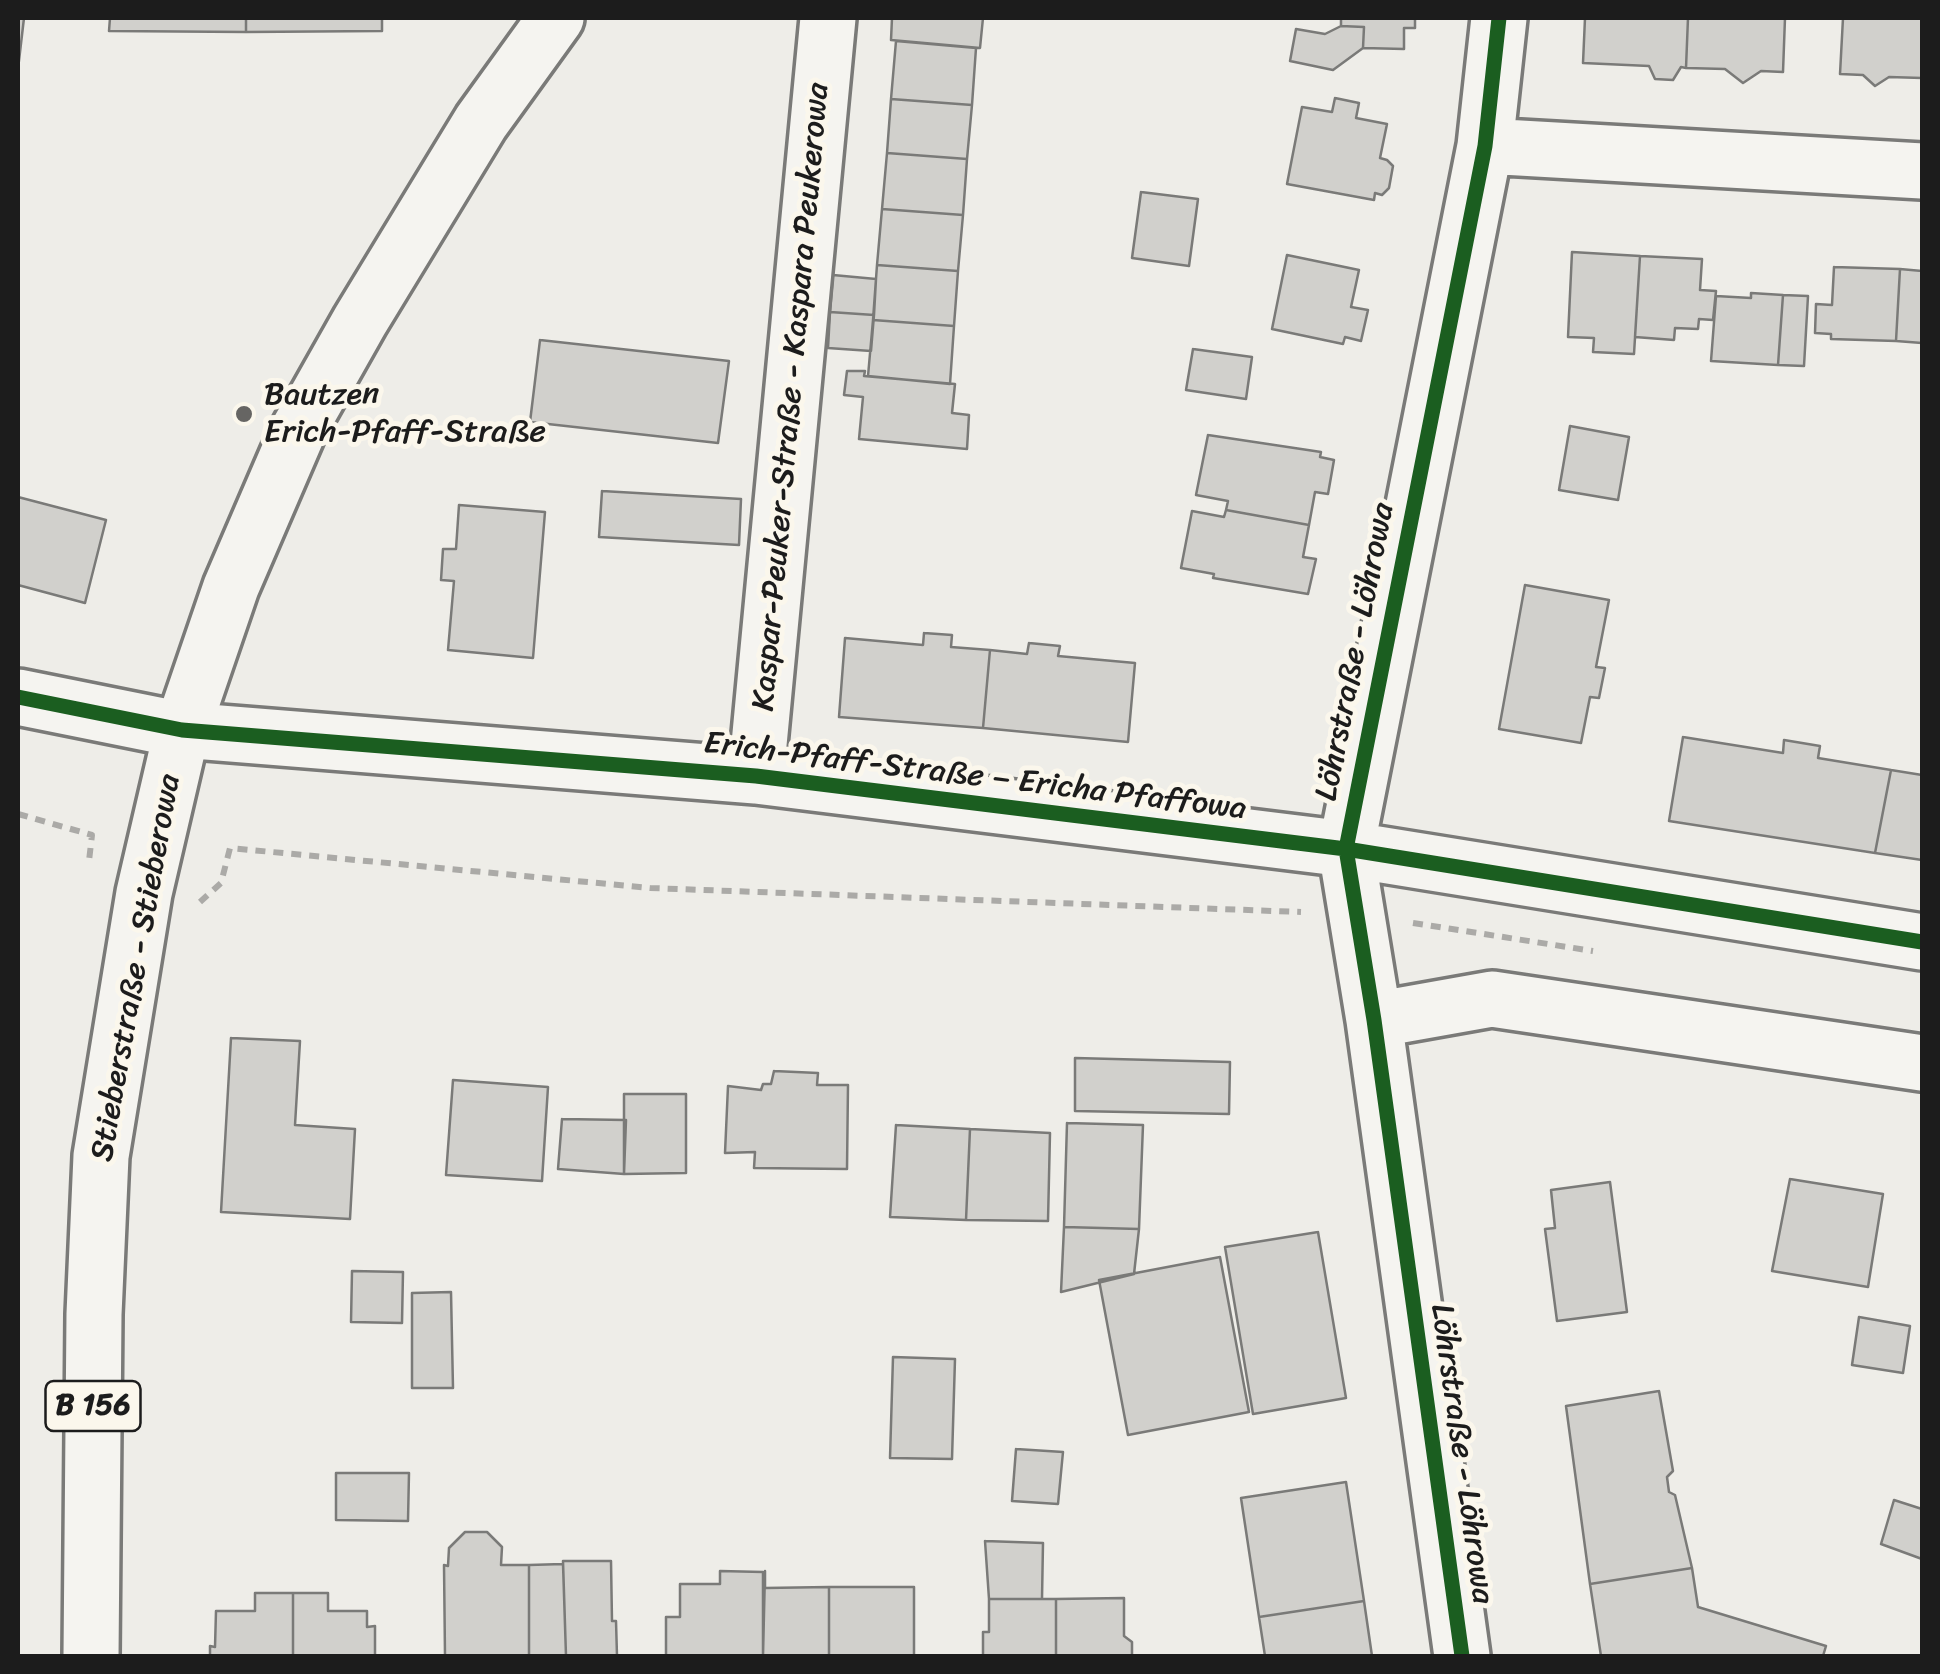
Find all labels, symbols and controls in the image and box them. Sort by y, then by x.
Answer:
street label: Kaspar-Peuker-Straße - Kaspara Peukerowa [745,81,839,713]
place label: Bautzen Erich-Pfaff-Straße [264,377,546,452]
marker: Bautzen Erich-Pfaff-Straße [233,403,255,425]
street label: Löhrstraße - Löhrowa [1308,500,1404,804]
street label: Erich-Pfaff-Straße – Ericha Pfaffowa [702,725,1248,829]
street label: Stieberstraße - Stieberowa [84,771,190,1165]
street label: Löhrstraße - Löhrowa [1421,1302,1501,1606]
road number: B 156 [46,1381,140,1431]

